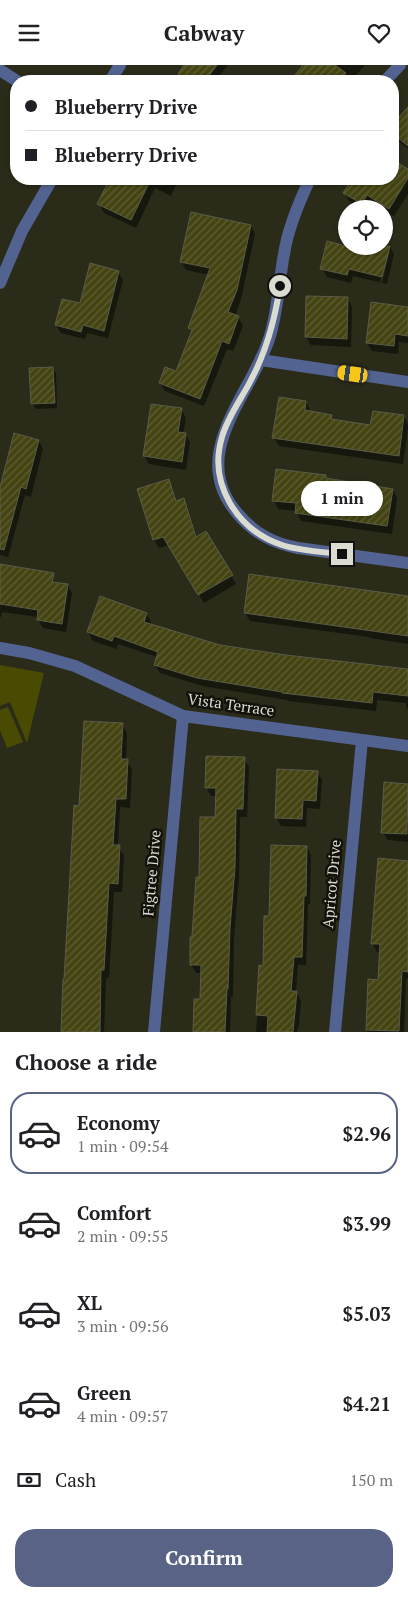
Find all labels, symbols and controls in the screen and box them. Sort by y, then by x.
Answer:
text: Cabway [164,18,244,47]
icon: menu [15,19,43,47]
icon: heart [365,19,393,47]
text: Blueberry Drive [55,94,197,119]
text: Blueberry Drive [55,142,197,167]
map controls [338,200,393,255]
button: locate [338,200,393,255]
route start [269,275,291,297]
car [337,364,368,384]
callout: 1 min [301,481,383,517]
text: 1 min [320,487,364,509]
route end [331,543,353,565]
street label: Vista Terrace [187,688,276,720]
street label: Figtree Drive [137,829,165,917]
street label: Apricot Drive [317,839,345,929]
text: Choose a ride [15,1047,157,1076]
text: Economy [77,1110,160,1135]
icon: car [17,1111,62,1156]
text: $2.96 [342,1121,391,1146]
text: 1 min · 09:54 [77,1135,169,1157]
text: Comfort [77,1200,152,1225]
icon: car [17,1201,62,1246]
text: $3.99 [342,1211,391,1236]
text: 2 min · 09:55 [77,1225,169,1247]
text: XL [77,1290,102,1315]
icon: car [17,1291,62,1336]
text: $5.03 [342,1301,391,1326]
text: 3 min · 09:56 [77,1315,169,1337]
text: Green [77,1380,131,1405]
icon: car [17,1381,62,1426]
text: $4.21 [342,1391,391,1416]
text: 4 min · 09:57 [77,1405,169,1427]
icon: cash [15,1466,43,1494]
text: Cash [55,1467,96,1492]
text: 150 m [350,1469,393,1491]
button: Confirm [15,1529,393,1587]

